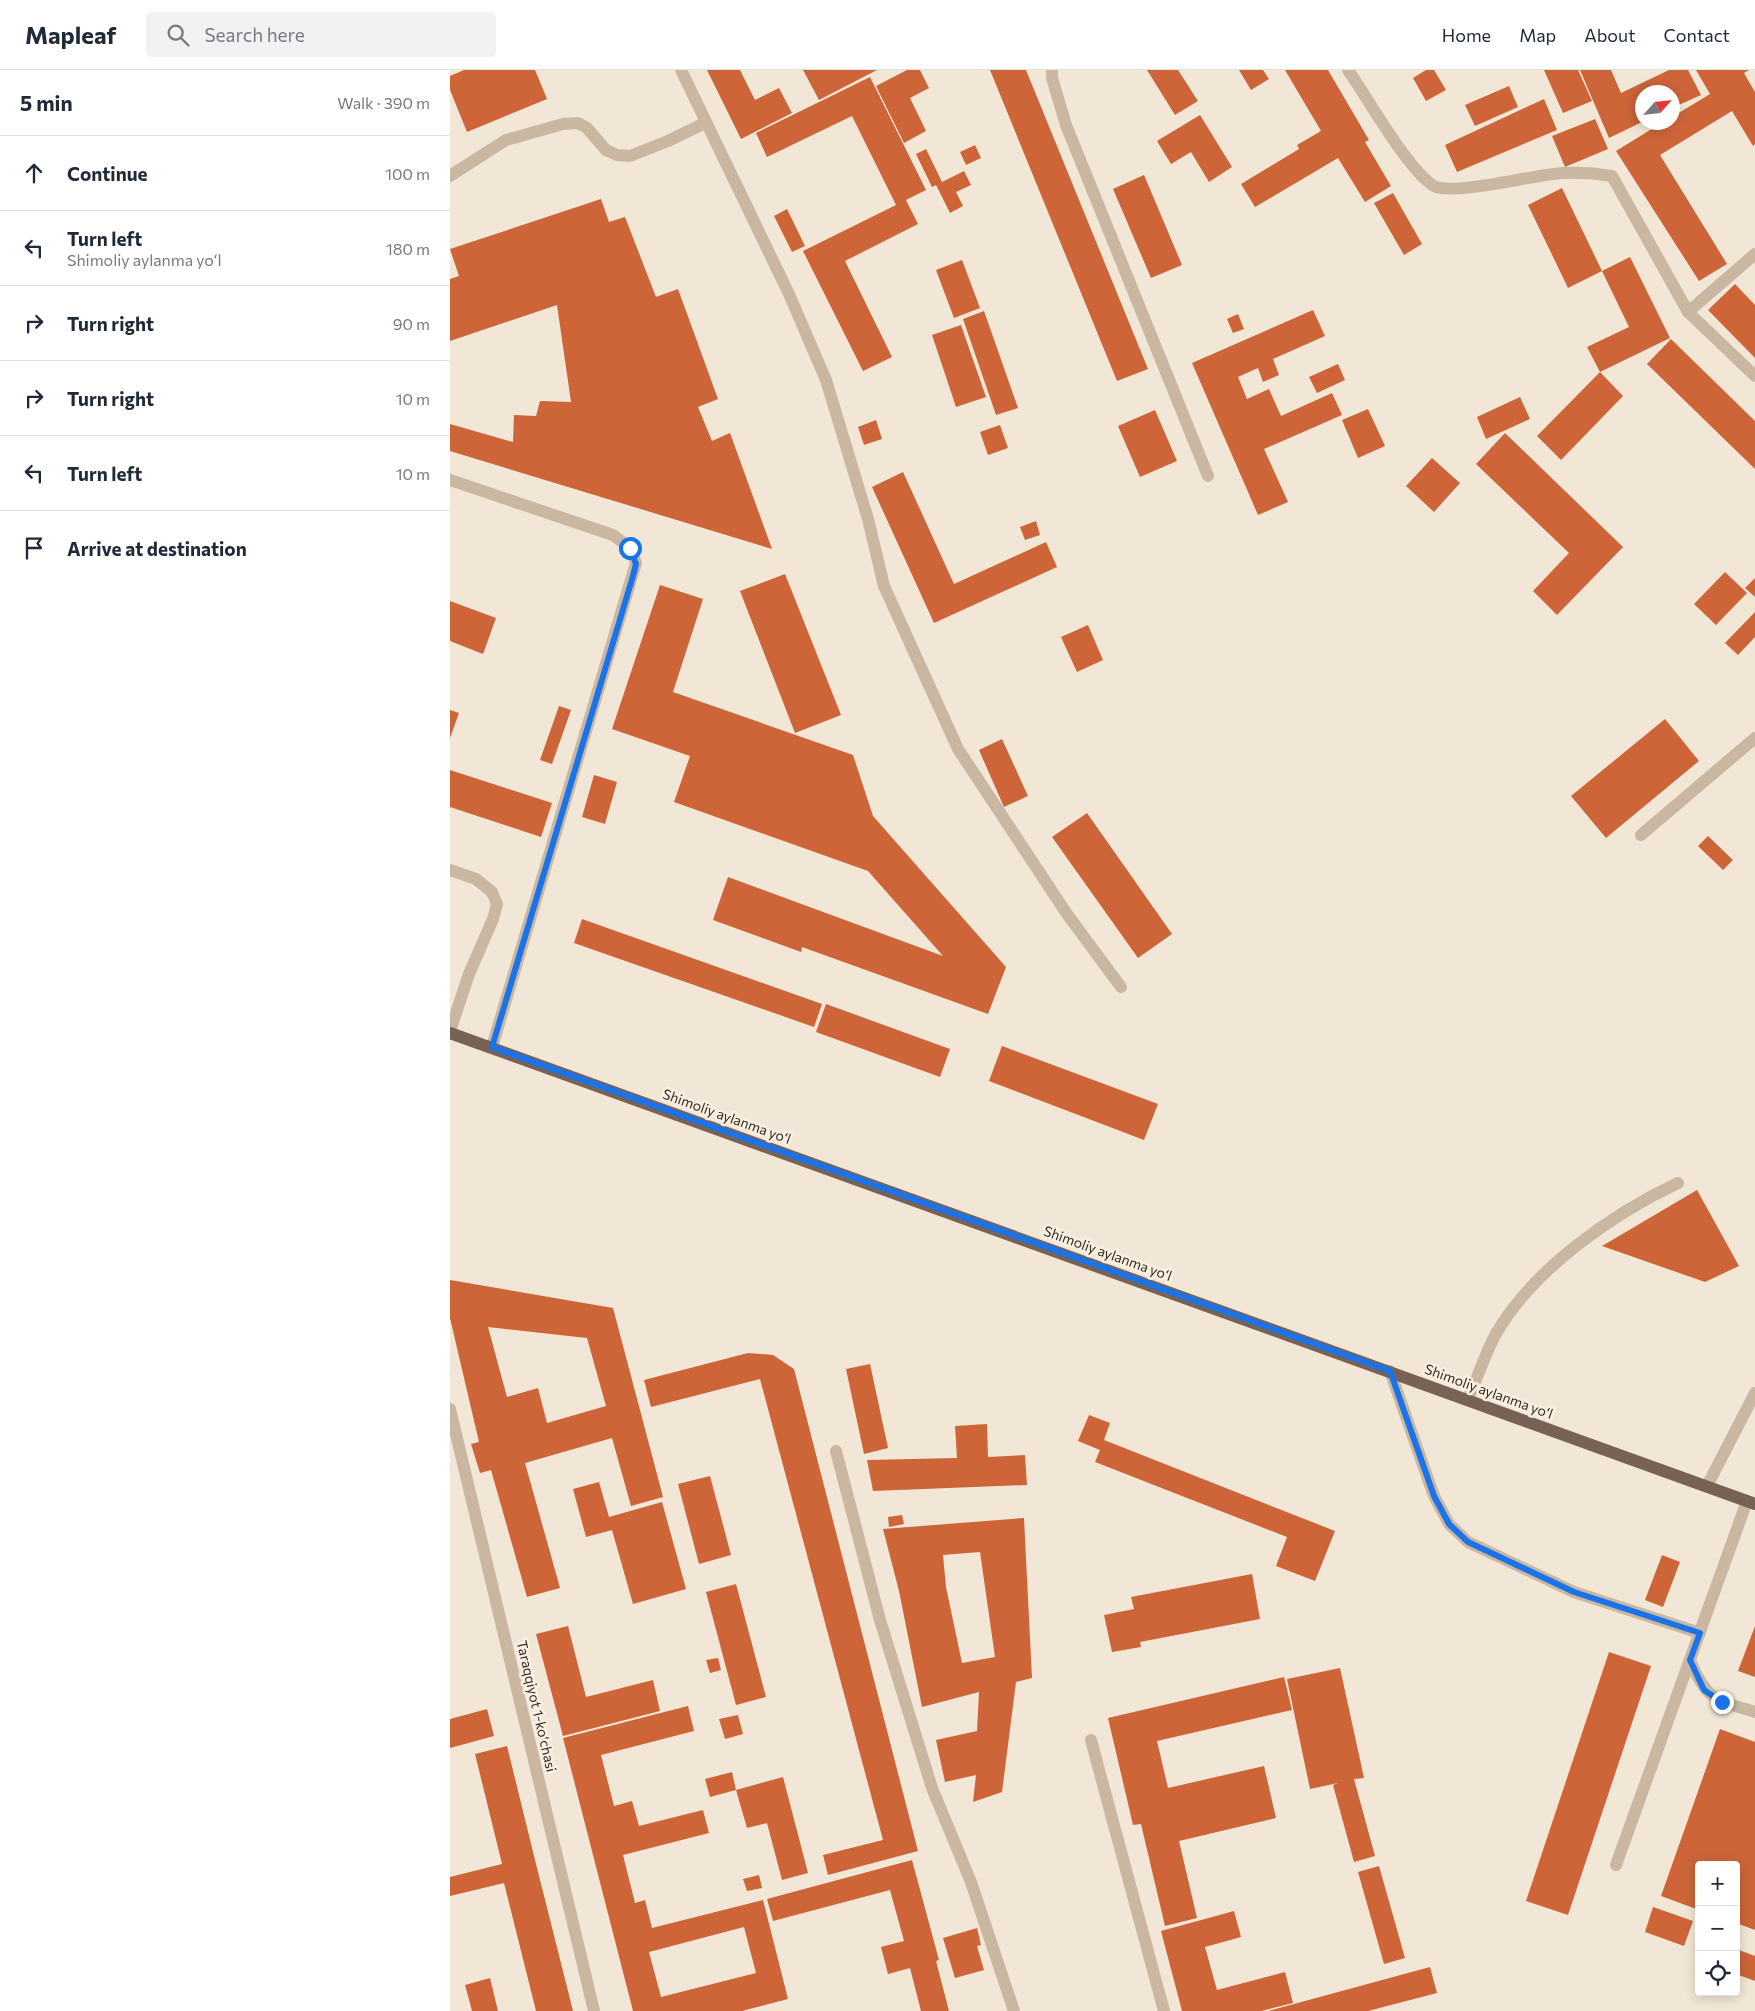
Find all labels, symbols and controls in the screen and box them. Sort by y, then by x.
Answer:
search box [146,12,496,57]
text: Mapleaf [25,20,116,49]
icon: search [164,21,192,49]
text: Search here [204,23,305,46]
text: Home [1442,24,1491,46]
text: Map [1519,24,1556,46]
text: About [1584,24,1636,46]
text: Contact [1664,24,1730,46]
north arrow [1635,85,1680,130]
text: 5 min [20,90,73,115]
text: Walk · 390 m [337,93,430,112]
icon: ahead [20,159,48,187]
text: Continue [67,162,147,185]
text: 100 m [385,164,430,183]
text: Turn left [67,227,142,250]
icon: left [20,234,48,262]
text: 180 m [386,239,430,258]
text: Shimoliy aylanma yoʻl [67,250,221,269]
icon: right [20,309,48,337]
text: Turn right [67,312,154,335]
text: 90 m [393,314,430,333]
icon: right [20,384,48,412]
text: Turn right [67,387,154,410]
text: 10 m [396,389,430,408]
icon: left [20,459,48,487]
text: Turn left [67,462,142,485]
text: 10 m [396,464,430,483]
icon: arrive [20,534,48,562]
text: Arrive at destination [67,537,247,560]
route start [619,537,642,560]
street label: Shimoliy aylanma yoʻl [661,1085,793,1147]
street label: Shimoliy aylanma yoʻl [1042,1222,1174,1284]
street label: Shimoliy aylanma yoʻl [1423,1360,1555,1422]
street label: Taraqqiyot 1-koʻchasi [514,1639,560,1773]
route end [1711,1691,1734,1714]
map controls [1695,1861,1740,1996]
button: + [1695,1861,1740,1906]
button: − [1695,1906,1740,1951]
button: locate [1695,1951,1740,1996]

